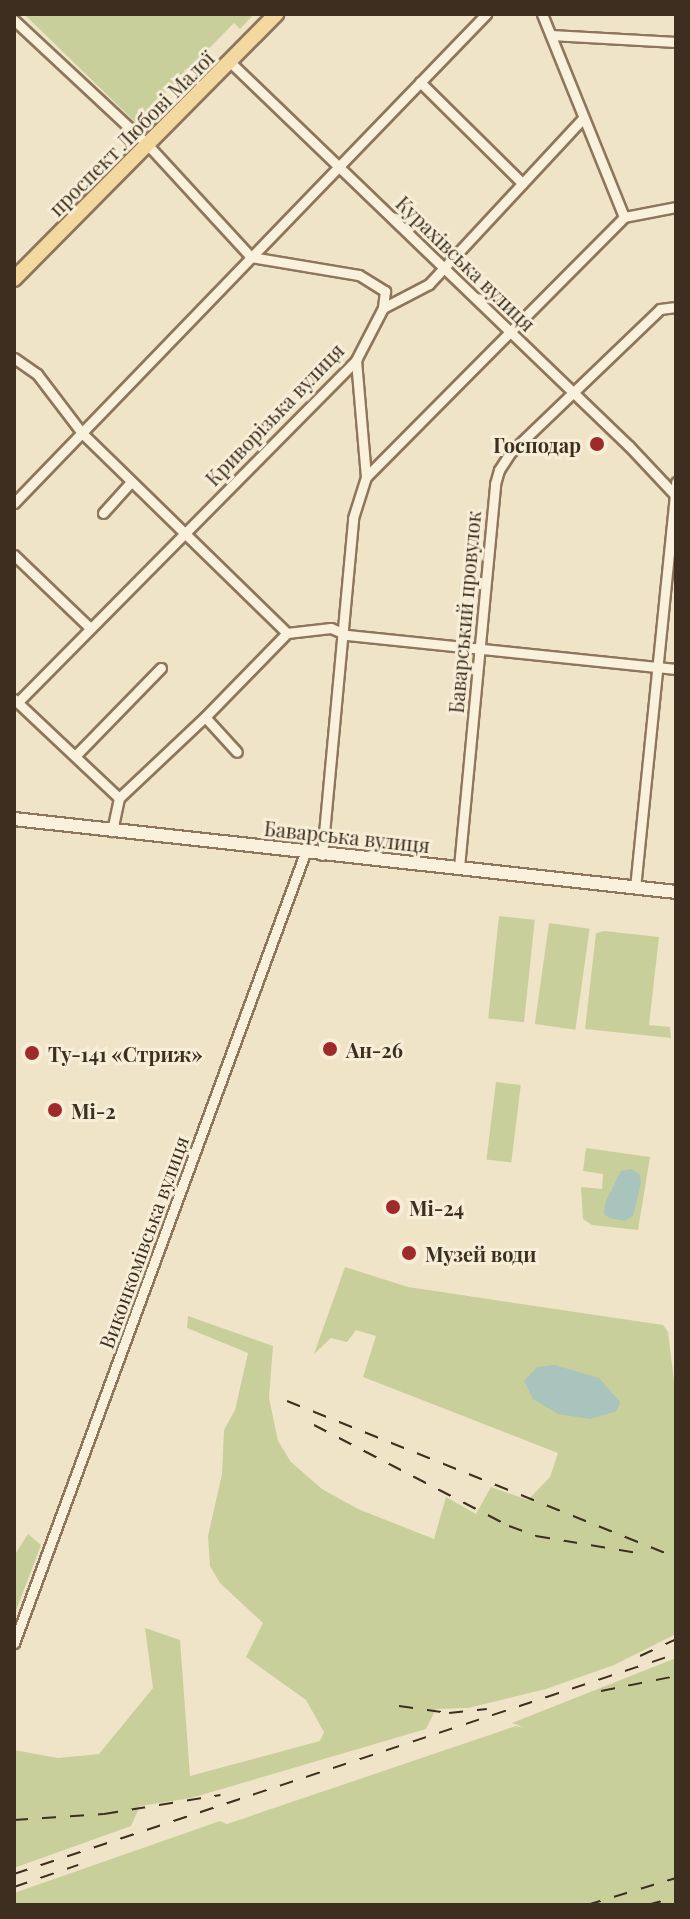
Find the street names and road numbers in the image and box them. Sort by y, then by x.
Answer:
street label: проспект Любові Малої [44,46,218,220]
street label: Курахівська вулиця [392,191,540,335]
street label: Криворізька вулиця [200,338,348,490]
street label: Баварський провулок [443,510,485,714]
street label: Баварська вулиця [263,815,431,857]
street label: Виконкомівська вулиця [93,1132,193,1352]

